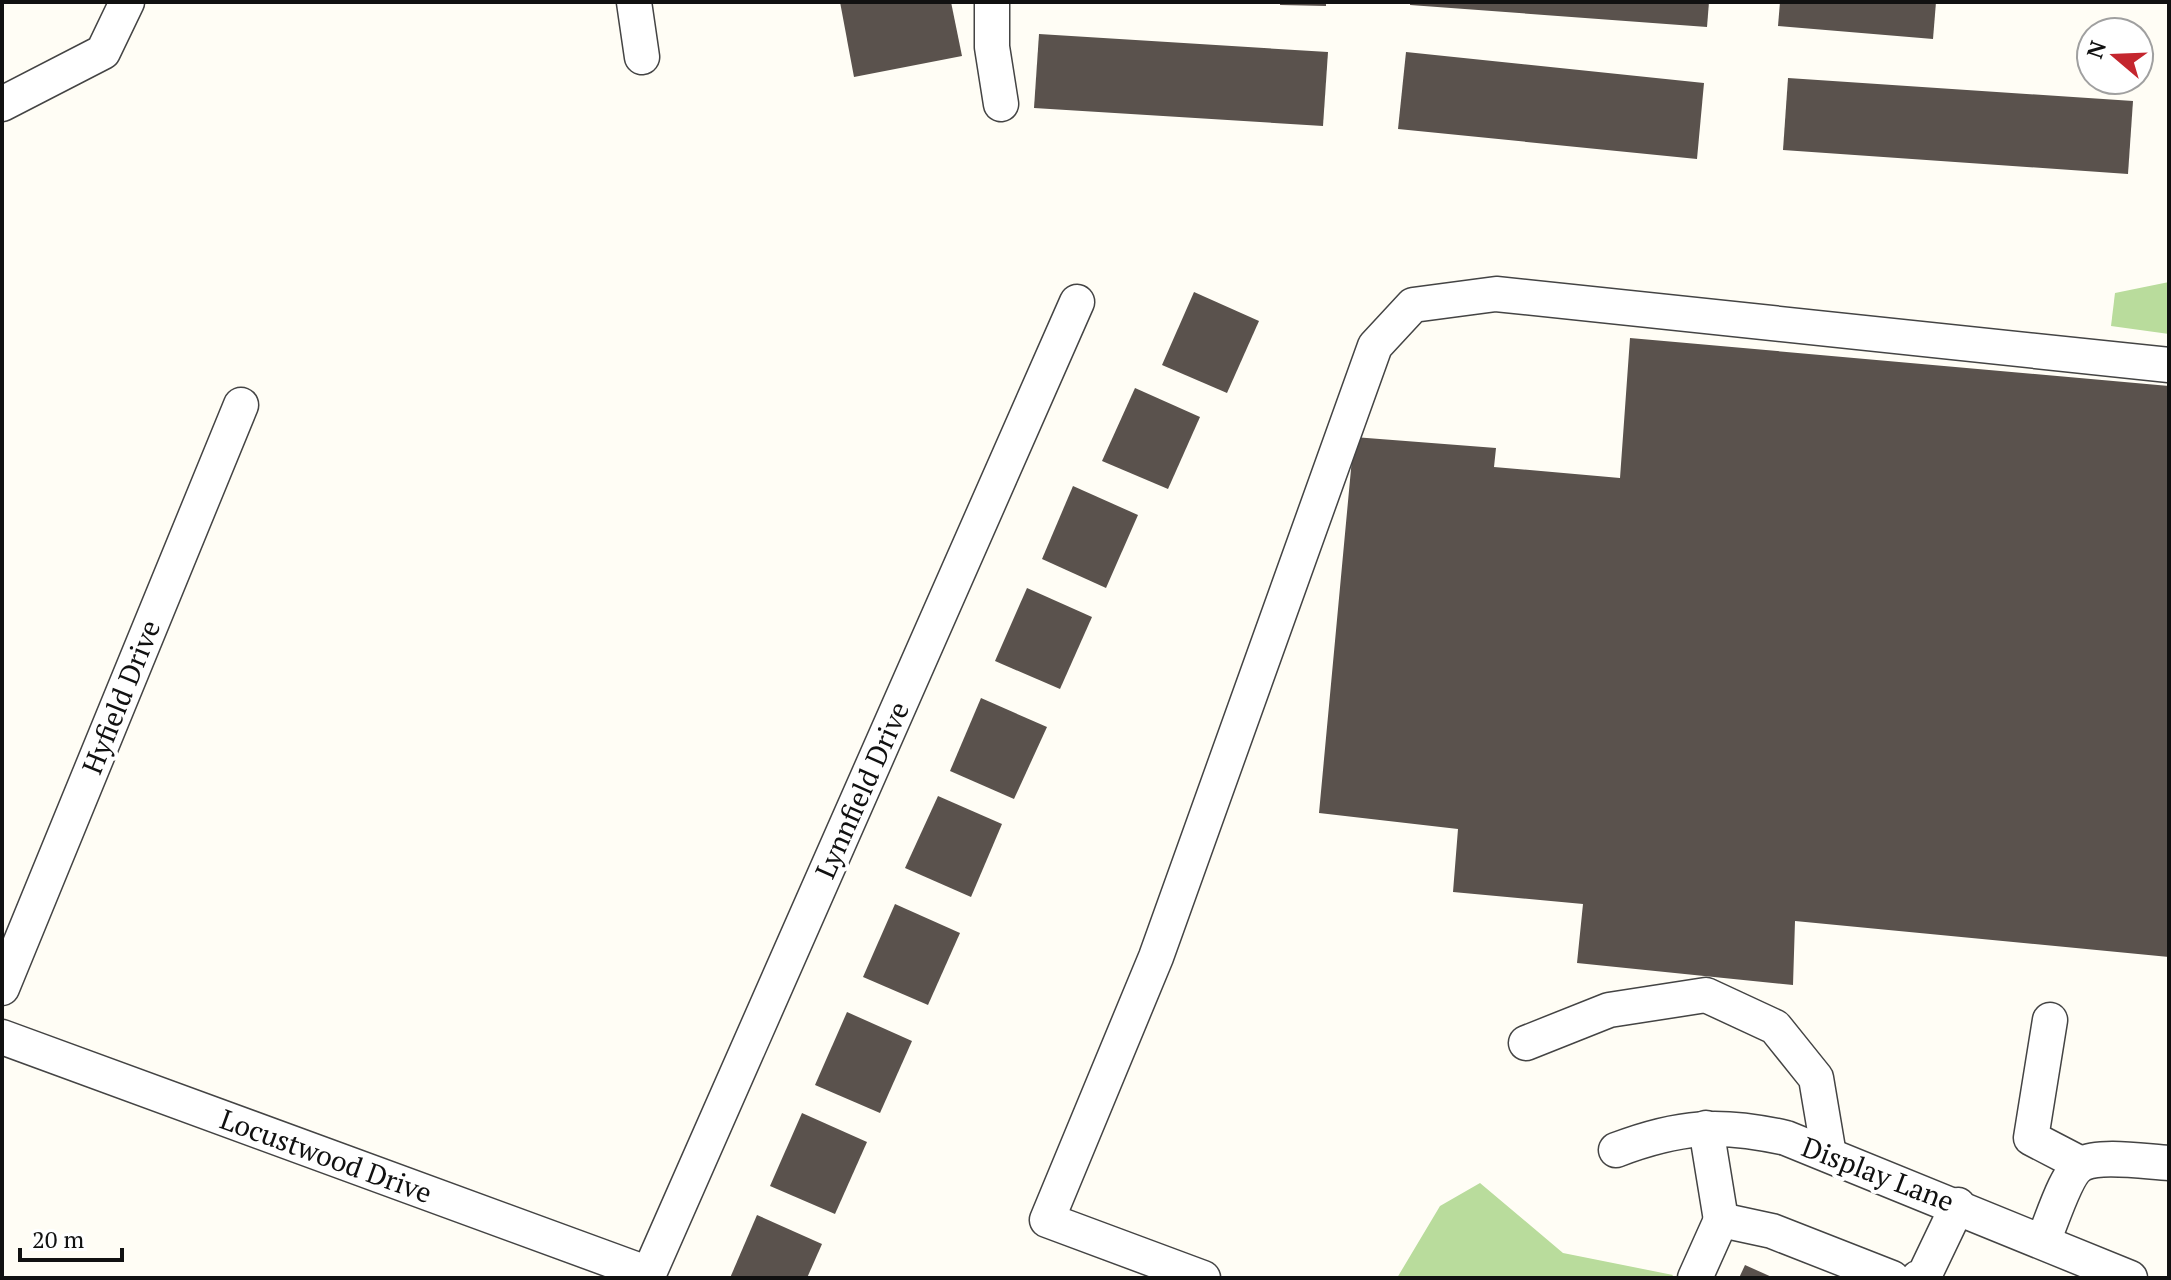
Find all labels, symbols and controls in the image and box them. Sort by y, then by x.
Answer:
north arrow [2075,16,2155,96]
text: N [2079,36,2112,62]
street label: Hyfield Drive [73,614,168,779]
street label: Lynnfield Drive [806,696,917,884]
street label: Locustwood Drive [215,1100,437,1211]
street label: Display Lane [1797,1128,1959,1219]
scale bar [20,1212,122,1262]
text: 20 m [32,1223,84,1255]

